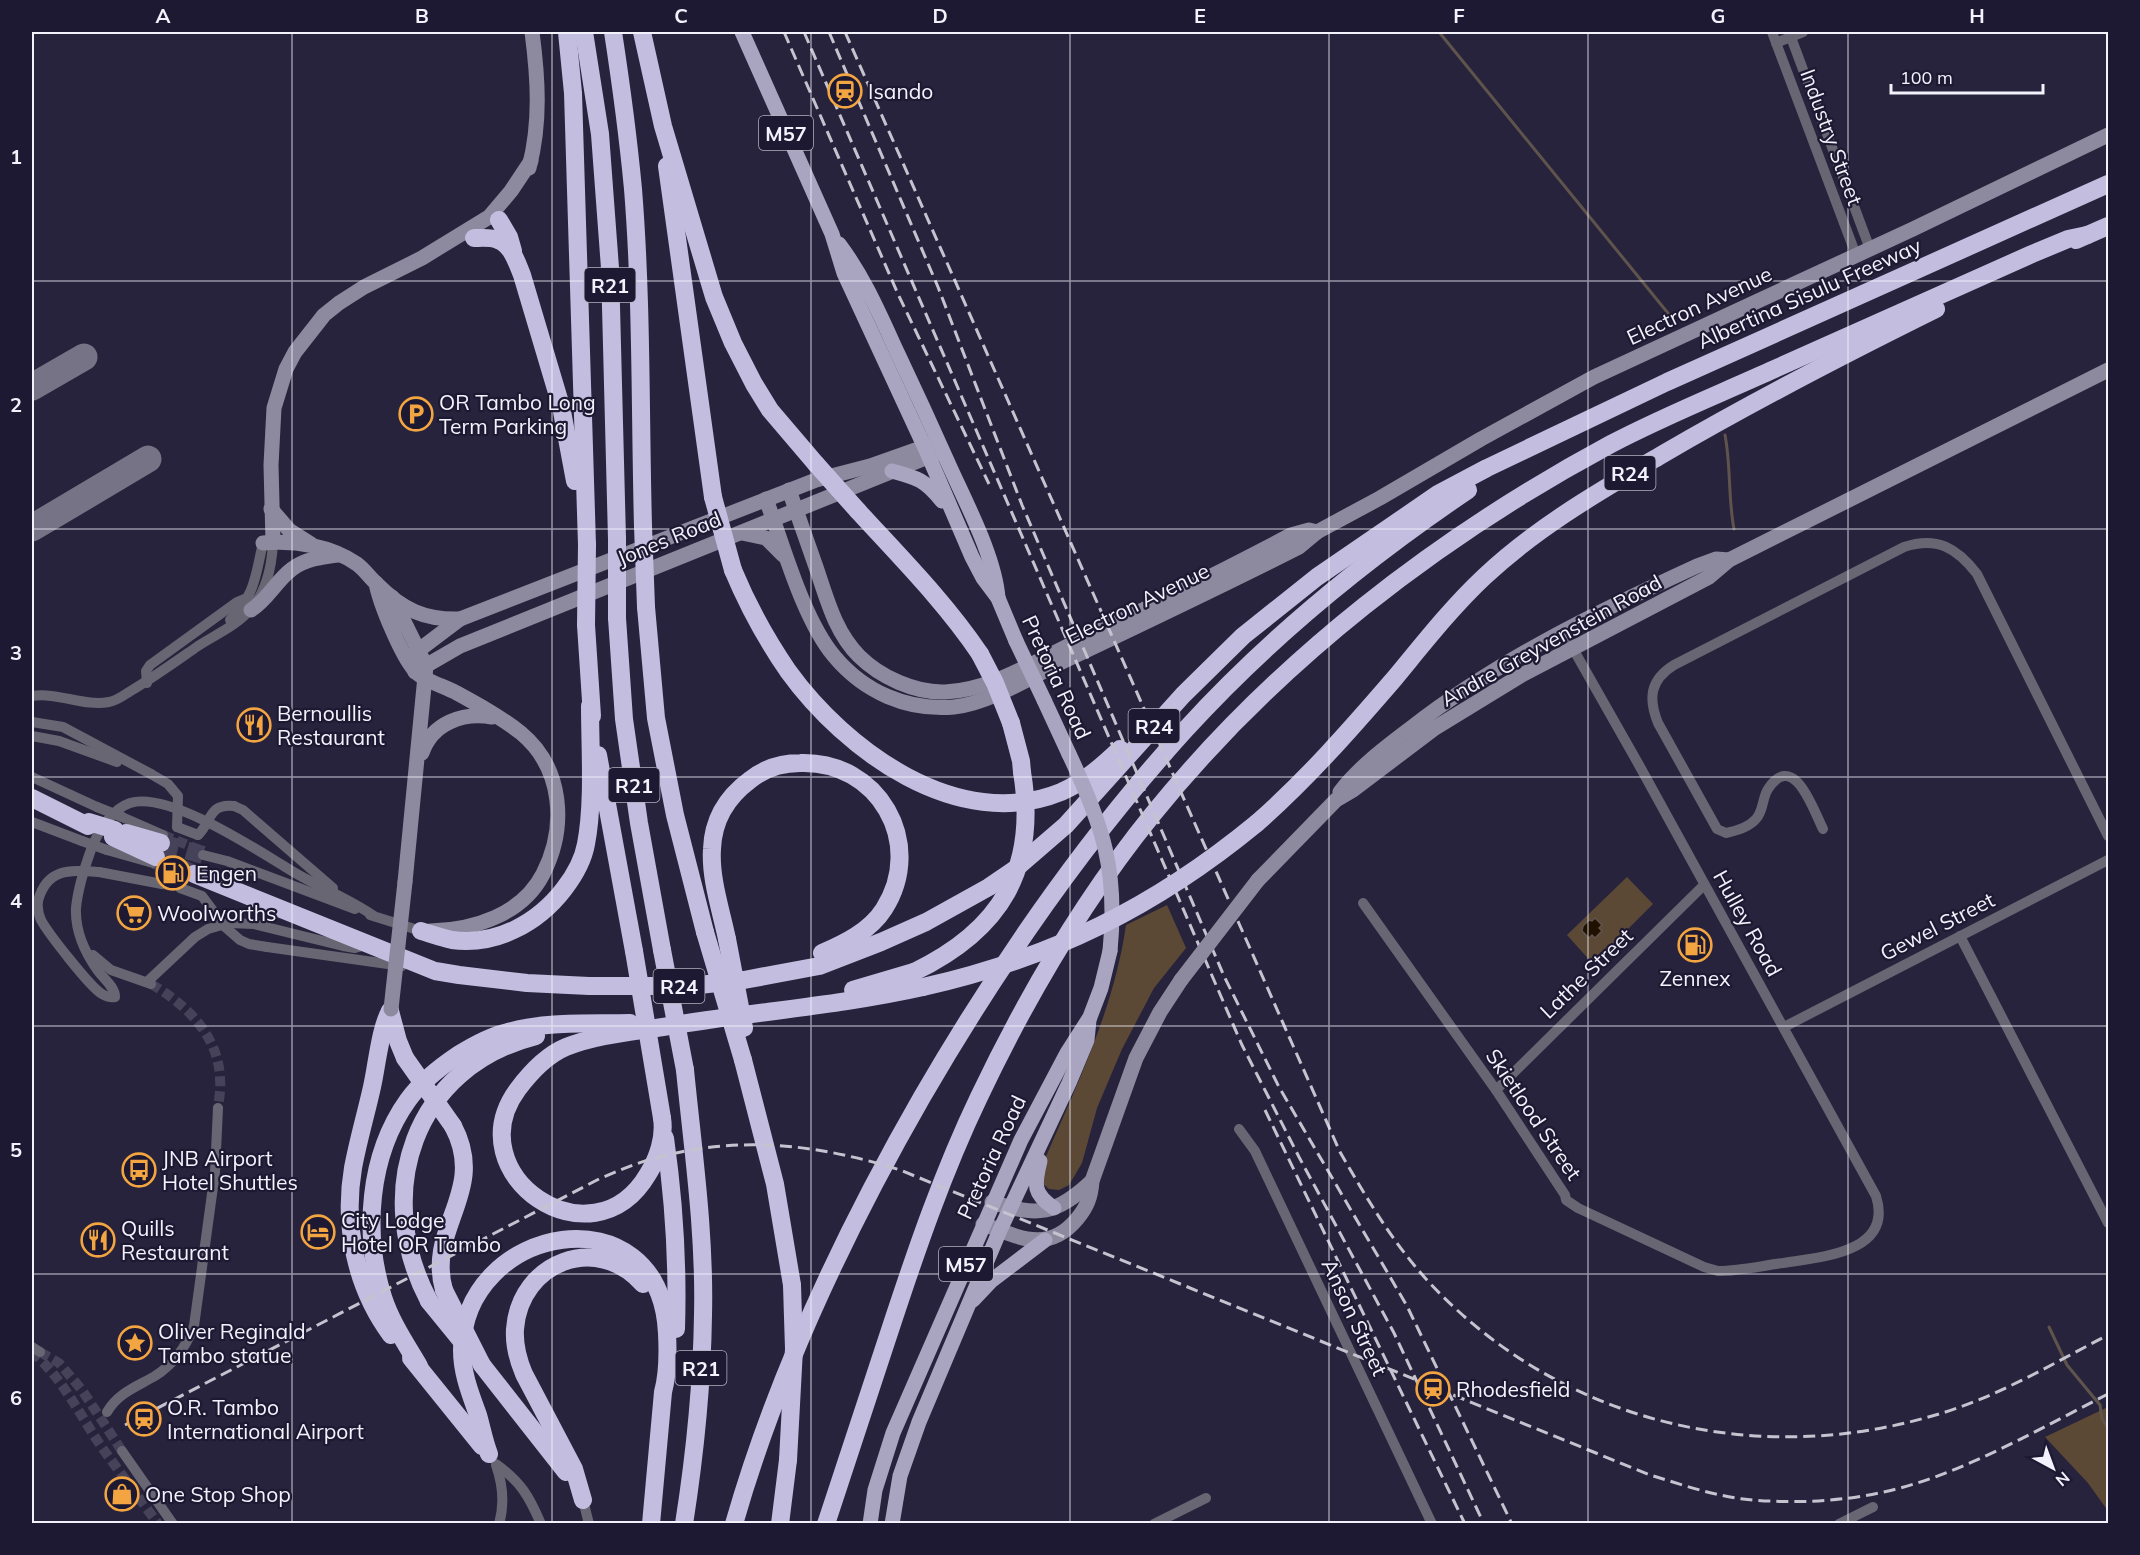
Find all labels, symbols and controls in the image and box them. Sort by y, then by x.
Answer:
text: A [156,3,171,28]
text: B [415,3,429,28]
text: C [674,3,688,28]
text: D [932,3,948,28]
text: E [1194,3,1206,28]
text: F [1453,3,1465,28]
text: G [1711,3,1725,28]
text: H [1969,3,1985,28]
scale bar [1891,57,2042,95]
street label: Industry Street [1795,65,1869,209]
text: 100 m [1900,66,1953,89]
station icon: Isando [827,73,863,109]
place label: Isando [868,78,933,104]
road number: M57 [759,116,813,150]
text: 1 [10,144,22,169]
street label: Albertina Sisulu Freeway [1693,232,1925,354]
street label: Electron Avenue [1622,260,1776,350]
road number: R21 [584,268,636,302]
place label: OR Tambo Long Term Parking [439,389,596,439]
text: 2 [10,392,22,417]
parking icon: OR Tambo Long Term Parking [398,396,434,432]
road number: R24 [1604,456,1656,490]
street label: Jones Road [613,505,725,571]
street label: Electron Avenue [1061,557,1213,649]
street label: Andre Greyvenstein Road [1436,568,1666,712]
street label: Pretoria Road [1017,611,1097,743]
text: 3 [10,640,22,665]
place label: Bernoullis Restaurant [277,700,385,750]
restaurant icon: Bernoullis Restaurant [236,707,272,743]
road number: R24 [1128,709,1180,743]
road number: R21 [608,768,660,802]
fuel station icon: Engen [155,855,191,891]
place label: Engen [196,860,257,886]
street label: Hulley Road [1708,865,1788,981]
street label: Gewel Street [1876,886,1998,966]
text: 4 [10,888,22,913]
supermarket icon: Woolworths [116,895,152,931]
place label: Woolworths [157,900,276,926]
street label: Lathe Street [1534,922,1638,1024]
fuel station icon: Zennex [1677,927,1713,963]
place label: Zennex [1660,965,1730,991]
road number: R24 [654,969,704,1003]
street label: Skietlood Street [1481,1043,1587,1185]
street label: Pretoria Road [951,1091,1031,1223]
text: 5 [10,1137,22,1162]
place label: JNB Airport Hotel Shuttles [162,1145,298,1195]
bus stop icon: JNB Airport Hotel Shuttles [121,1152,157,1188]
place label: City Lodge Hotel OR Tambo [341,1207,501,1257]
hotel icon: City Lodge Hotel OR Tambo [300,1214,336,1250]
place label: Quills Restaurant [121,1215,229,1265]
restaurant icon: Quills Restaurant [80,1222,116,1258]
road number: M57 [939,1247,993,1281]
street label: Anson Street [1317,1254,1393,1380]
place label: Oliver Reginald Tambo statue [158,1318,306,1368]
place icon: Oliver Reginald Tambo statue [117,1325,153,1361]
road number: R21 [676,1351,726,1385]
station icon: Rhodesfield [1415,1371,1451,1407]
place label: Rhodesfield [1456,1376,1570,1402]
text: 6 [10,1385,22,1410]
place label: O.R. Tambo International Airport [167,1394,364,1444]
station icon: O.R. Tambo International Airport [126,1401,162,1437]
north arrow [2023,1438,2083,1498]
text: N [2052,1468,2074,1491]
shop icon: One Stop Shop [104,1476,140,1512]
place label: One Stop Shop [145,1481,291,1507]

